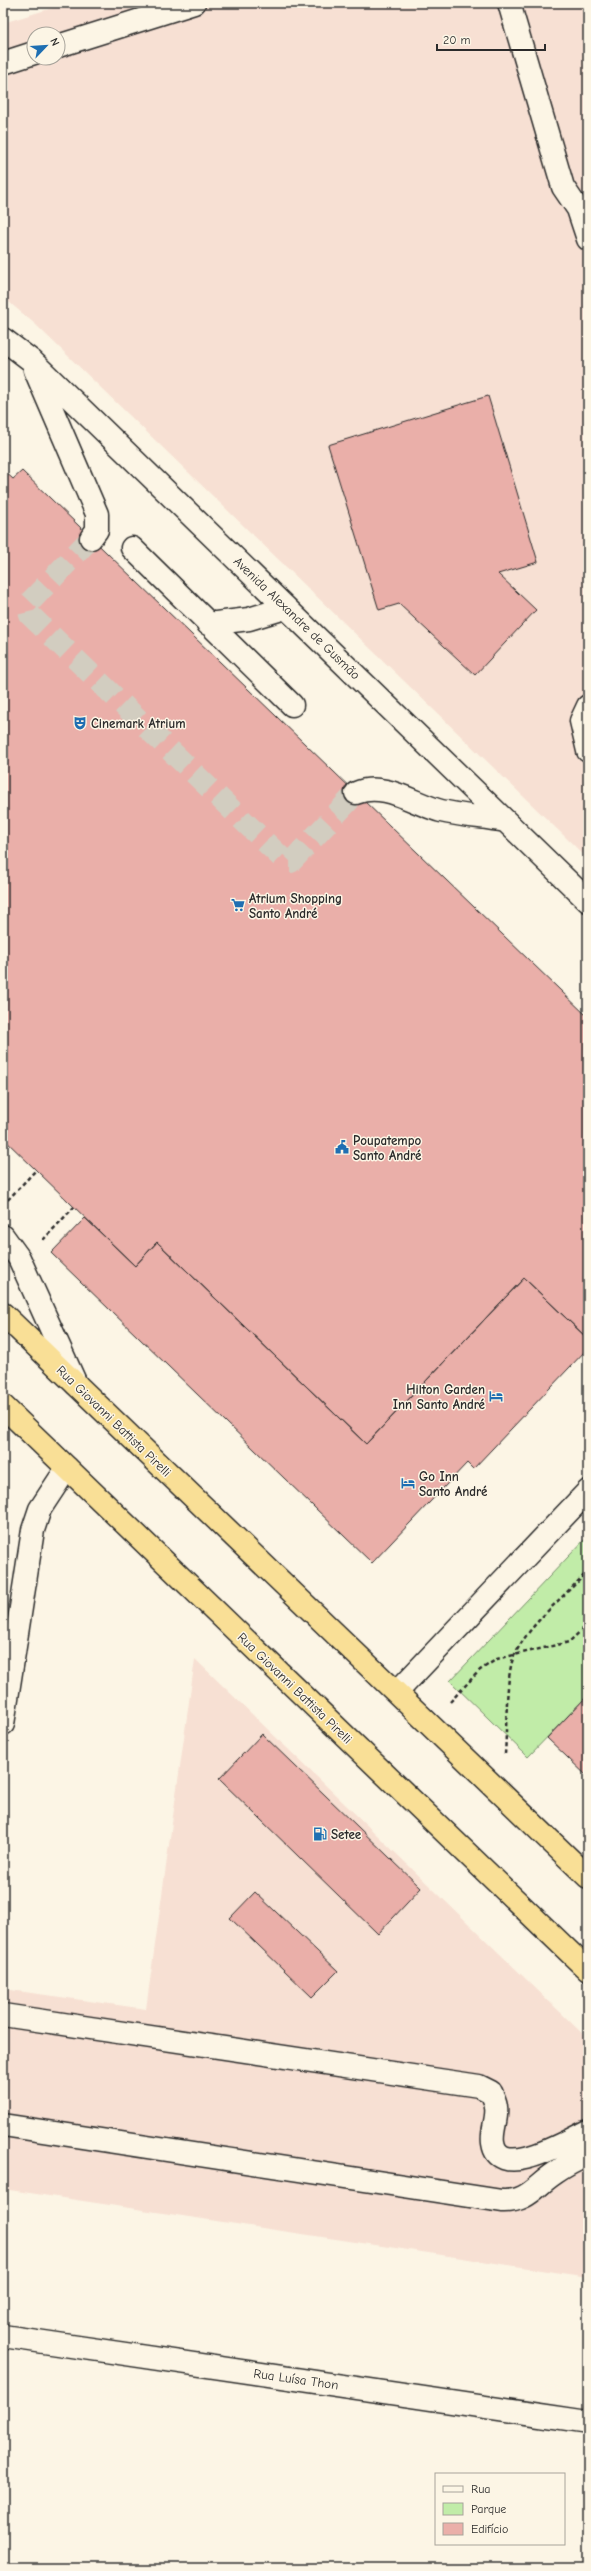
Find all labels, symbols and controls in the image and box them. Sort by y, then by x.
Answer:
north arrow [26,26,66,66]
scale bar [437,26,545,52]
text: 20 m [443,33,471,47]
text: N [47,36,62,48]
street label: Avenida Alexandre de Gusmão [231,554,363,683]
theatre icon: Cinemark Atrium [72,715,88,731]
place label: Cinemark Atrium [91,716,185,731]
place label: Atrium Shopping Santo André [249,891,342,921]
supermarket icon: Atrium Shopping Santo André [230,897,246,913]
place label: Poupatempo Santo André [353,1133,422,1163]
public building icon: Poupatempo Santo André [334,1139,350,1155]
street label: Rua Giovanni Battista Pirelli [54,1362,174,1480]
place label: Hilton Garden Inn Santo André [393,1382,486,1412]
hotel icon: Hilton Garden Inn Santo André [488,1388,504,1404]
place label: Go Inn Santo André [419,1469,488,1499]
hotel icon: Go Inn Santo André [400,1475,416,1491]
street label: Rua Giovanni Battista Pirelli [235,1629,355,1747]
fuel station icon: Setee [312,1826,328,1842]
place label: Setee [331,1827,362,1842]
street label: Rua Luísa Thon [253,2366,339,2392]
legend [435,2473,565,2545]
text: Rua [471,2482,490,2496]
text: Parque [471,2502,506,2516]
text: Edifício [471,2522,508,2536]

